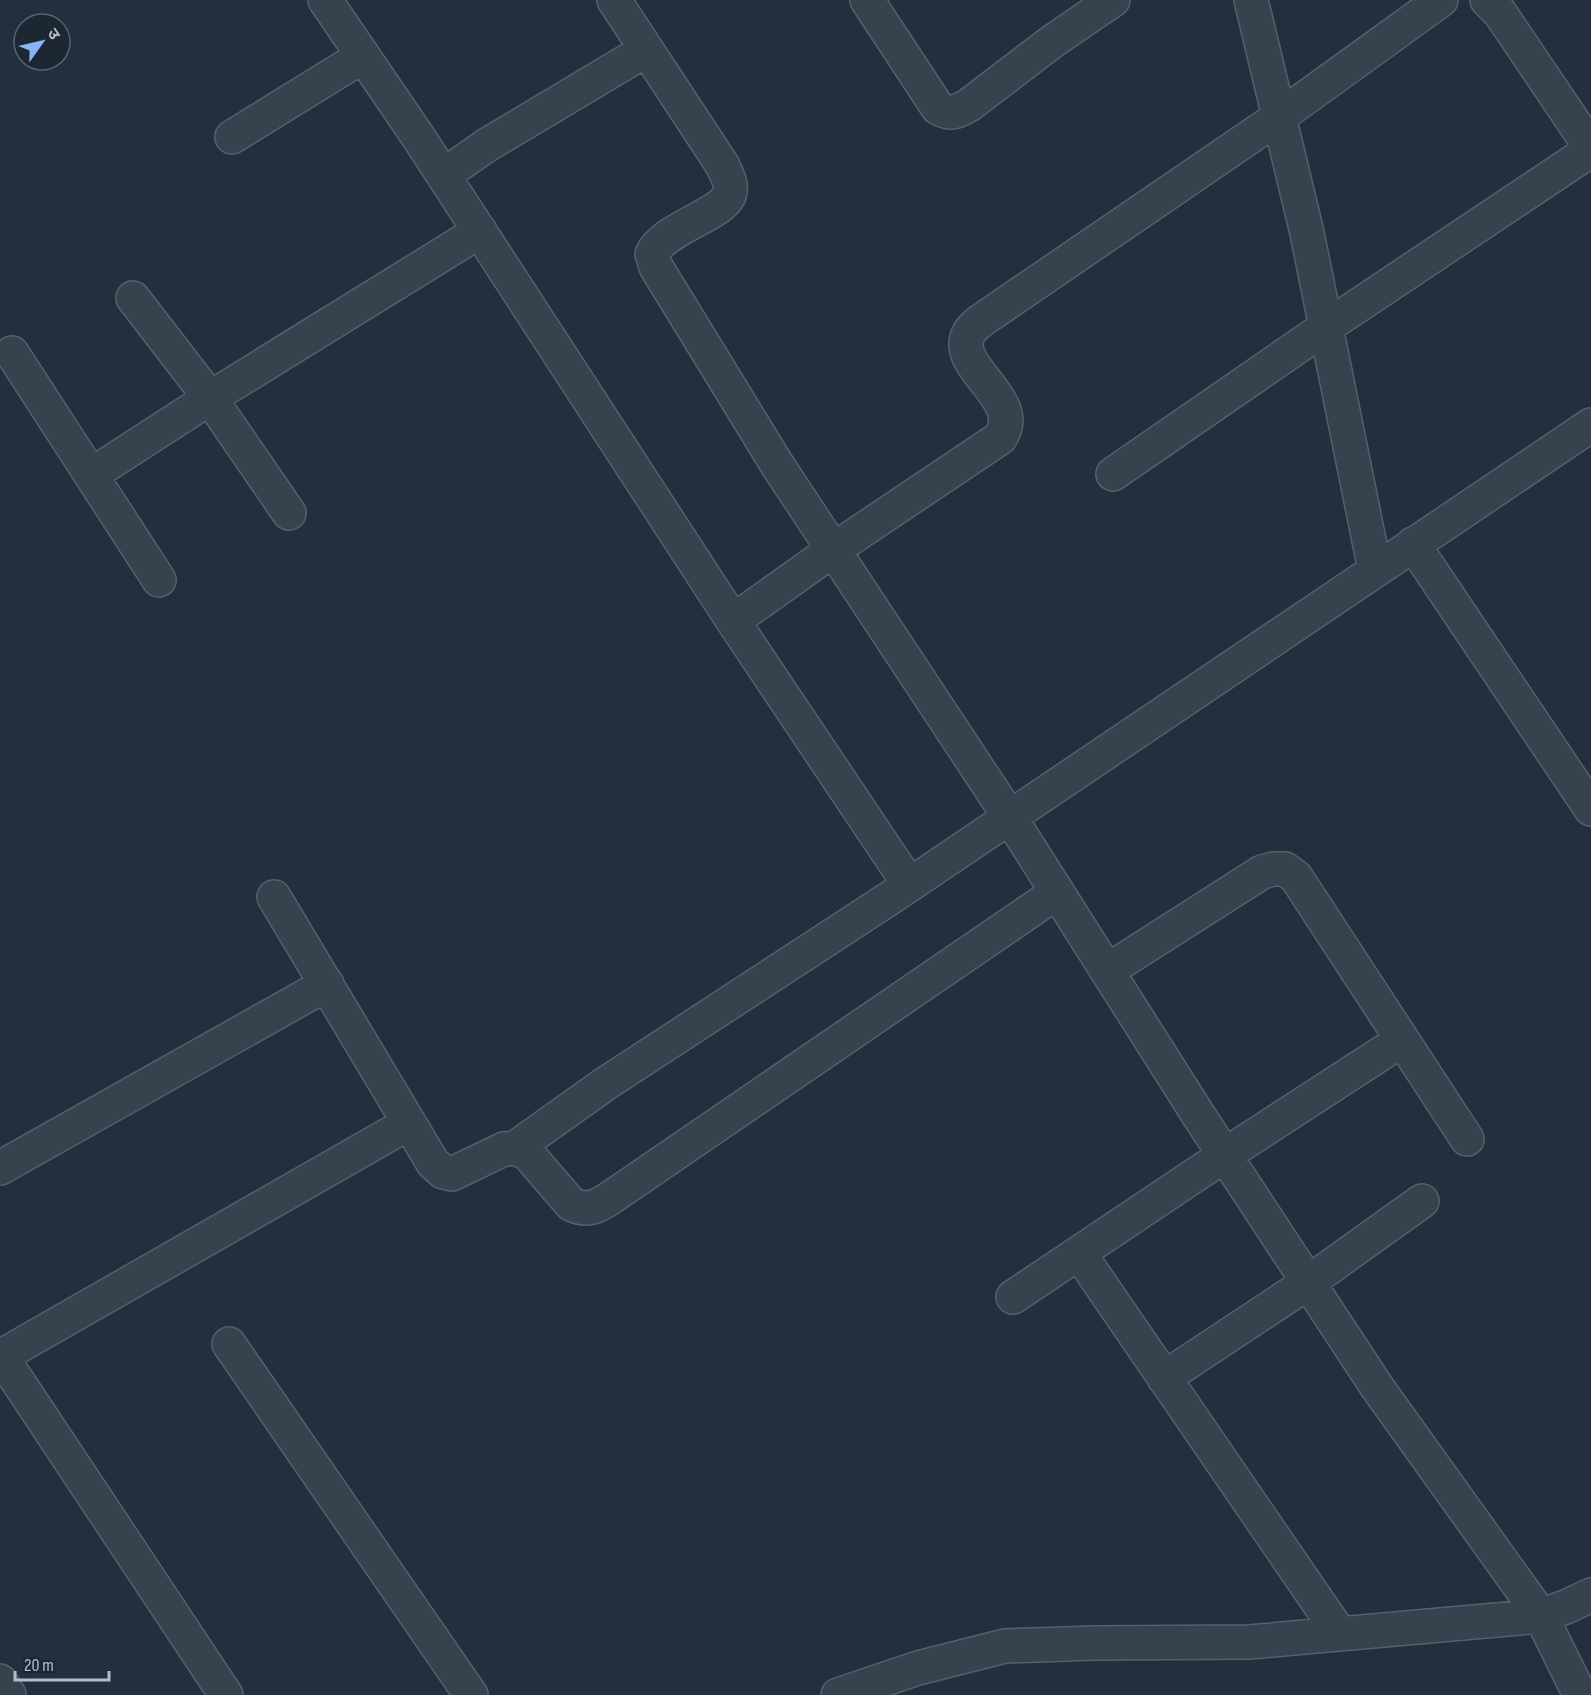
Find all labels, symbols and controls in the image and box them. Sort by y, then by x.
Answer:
north arrow [12,12,72,72]
text: उ [43,25,64,44]
scale bar [15,1644,110,1682]
text: 20 m [24,1655,54,1676]

